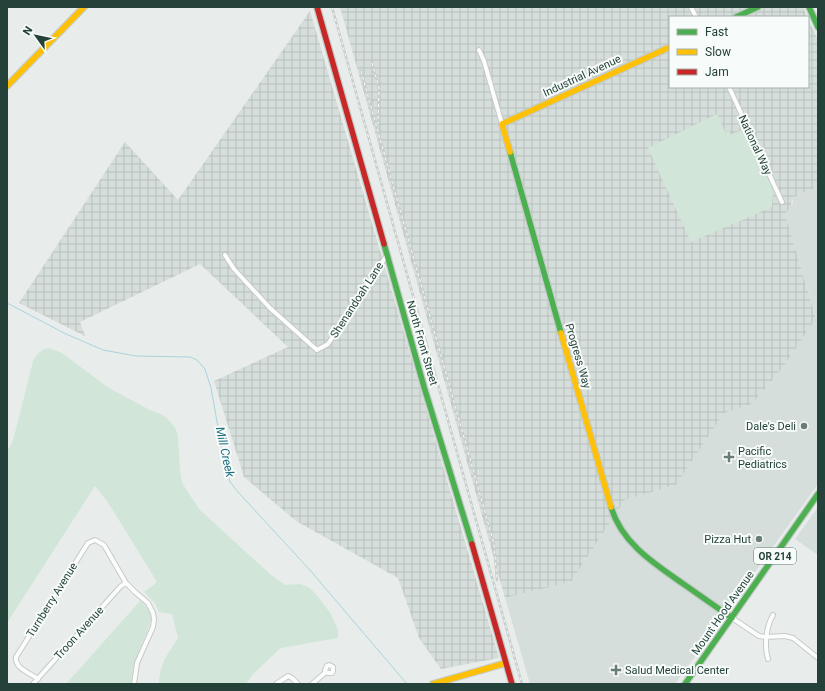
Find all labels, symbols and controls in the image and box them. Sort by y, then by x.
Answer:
north arrow [16,16,56,56]
legend [669,16,809,88]
text: N [20,24,36,38]
text: Fast [705,25,728,39]
text: Slow [705,45,731,59]
street label: Industrial Avenue [541,52,623,100]
text: Jam [705,65,729,79]
street label: National Way [735,113,775,178]
street label: Shenandoah Lane [328,260,386,340]
street label: North Front Street [404,299,440,387]
street label: Progress Way [562,322,594,391]
place label: Dale's Deli [746,420,796,433]
marker: Dale's Deli [799,421,809,431]
water label: Mill Creek [213,425,237,480]
place label: Pacific Pediatrics [738,445,787,471]
marker: Pacific Pediatrics [723,451,735,463]
place label: Pizza Hut [704,533,751,546]
marker: Pizza Hut [754,534,764,544]
road number: OR 214 [754,548,796,564]
street label: Turnberry Avenue [24,560,80,640]
street label: Mount Hood Avenue [689,568,757,658]
street label: Troon Avenue [52,604,106,662]
marker: Salud Medical Center [610,664,622,676]
place label: Salud Medical Center [625,664,729,677]

